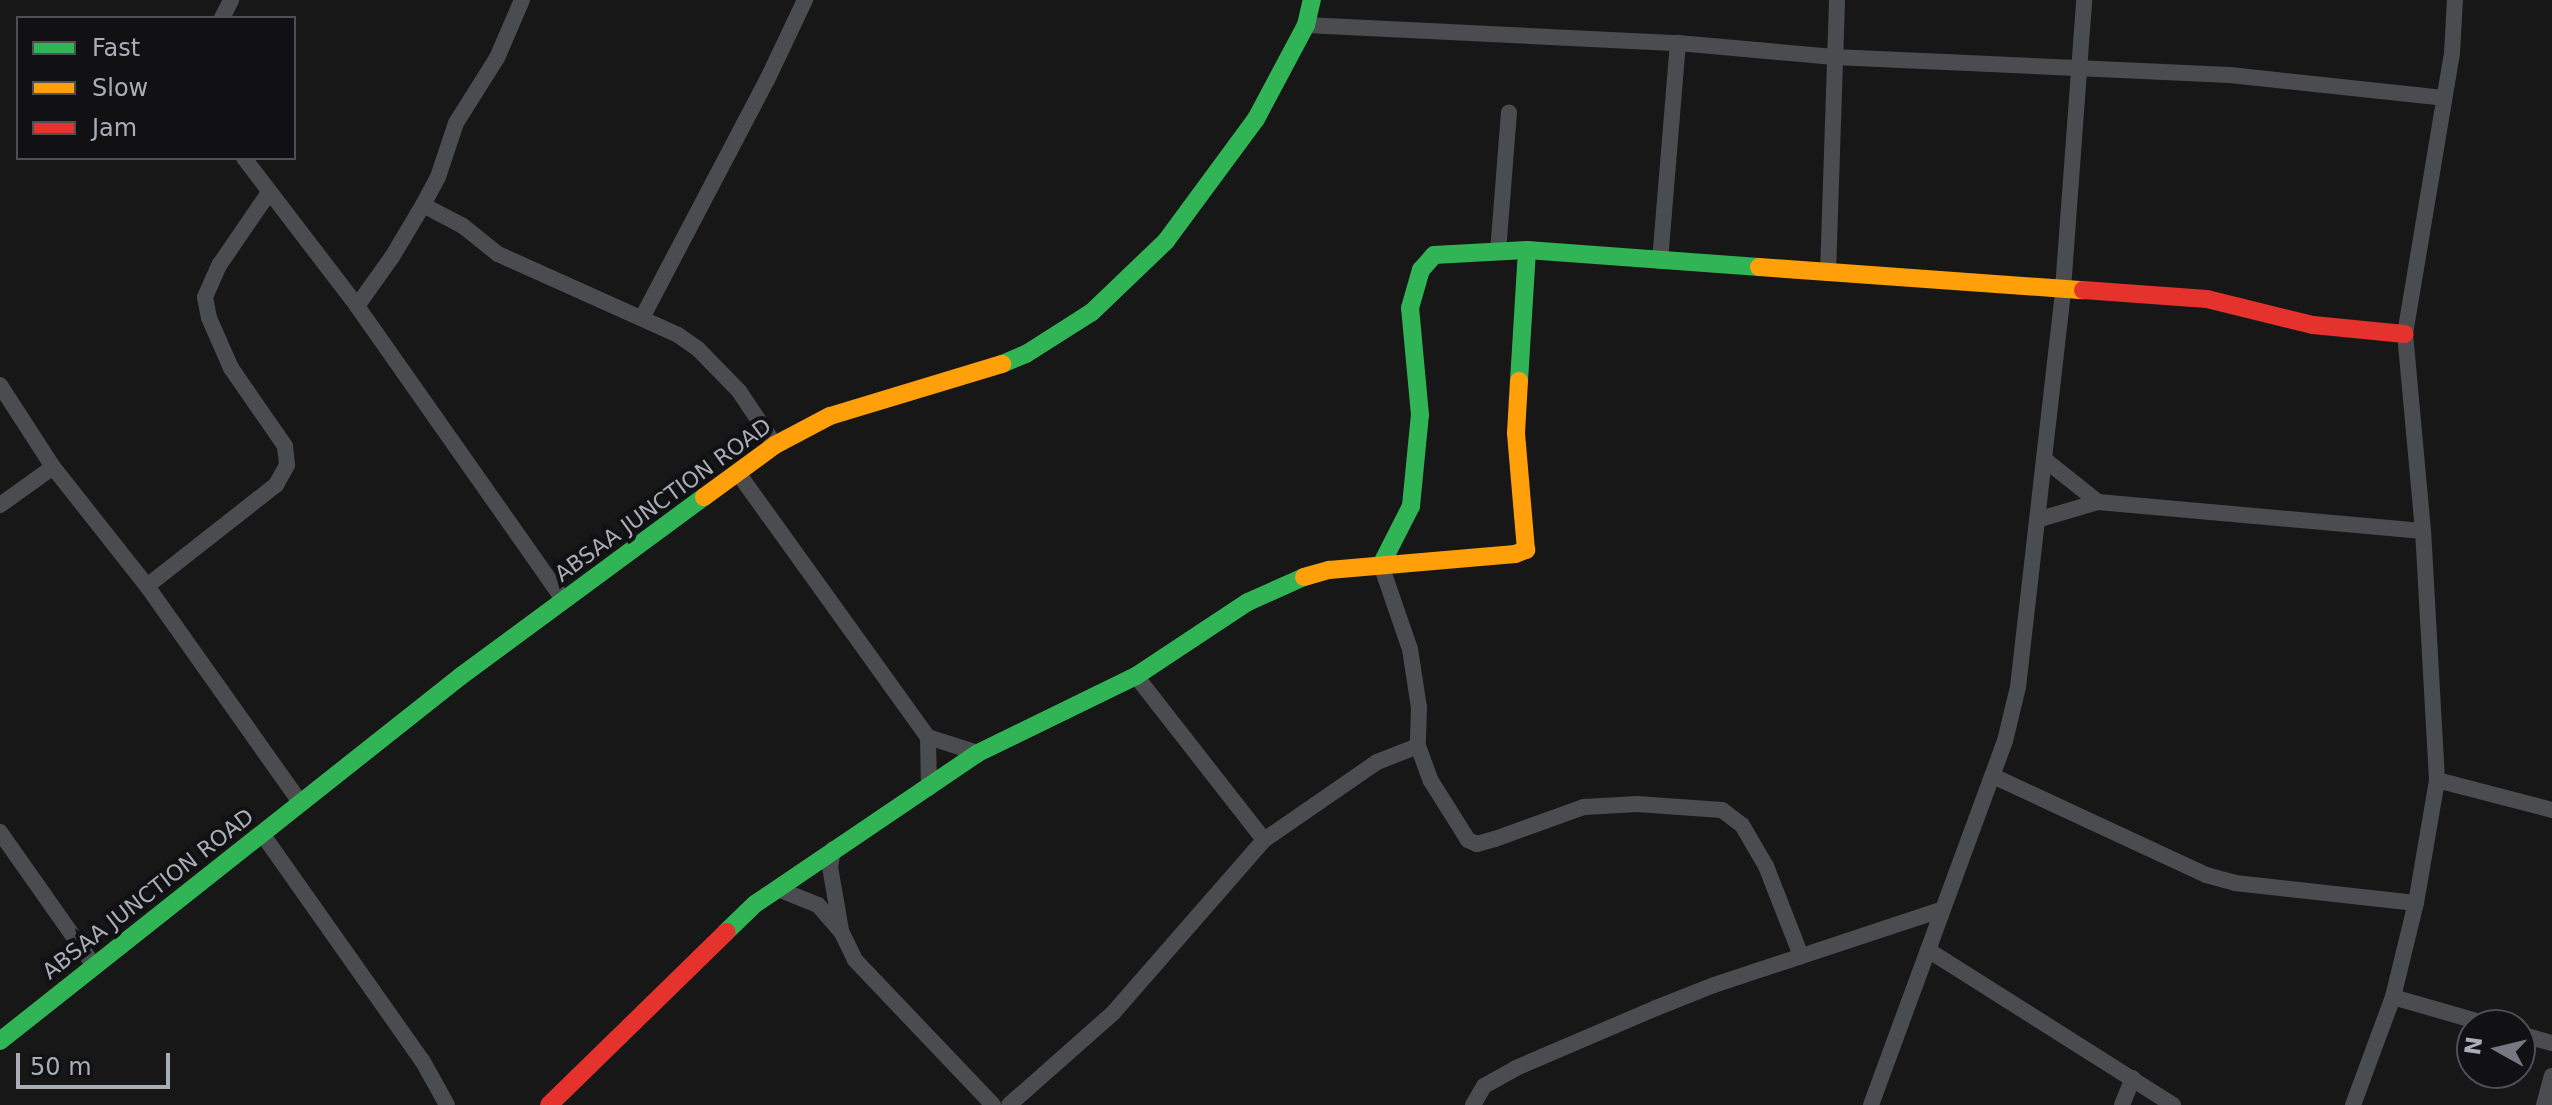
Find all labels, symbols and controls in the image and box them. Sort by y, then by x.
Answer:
legend [16,16,296,160]
text: Fast [92,34,140,62]
text: Slow [92,74,148,102]
text: Jam [92,114,137,142]
street label: ABSAA JUNCTION ROAD [550,413,776,587]
street label: ABSAA JUNCTION ROAD [37,803,259,985]
north arrow [2456,1009,2536,1089]
text: N [2460,1035,2487,1057]
scale bar [20,1037,174,1087]
text: 50 m [30,1053,92,1081]

